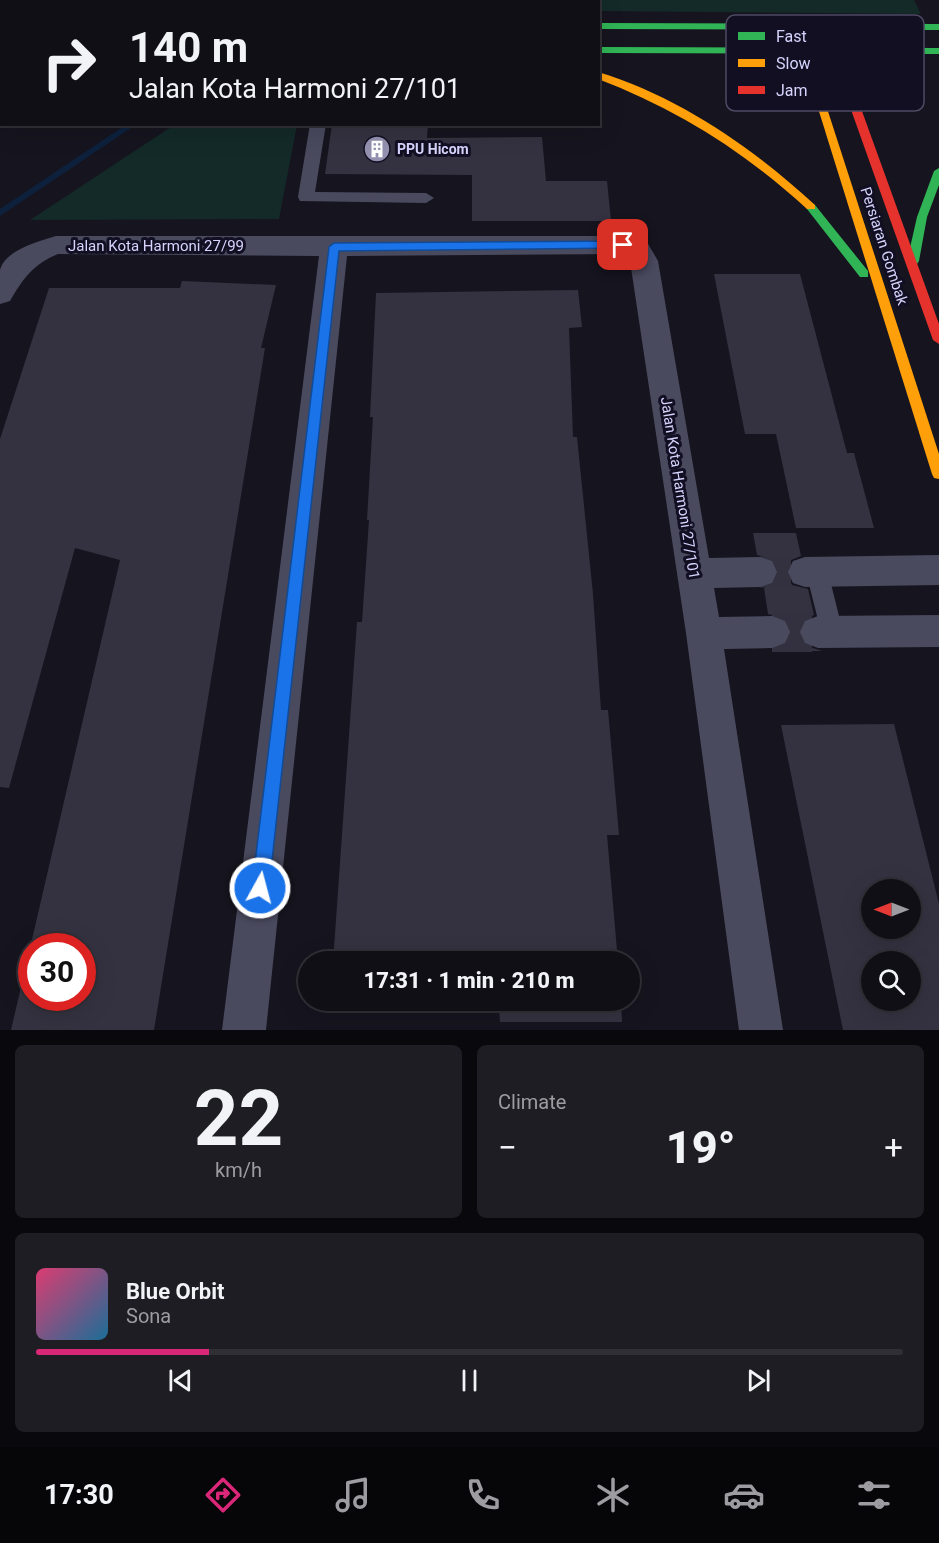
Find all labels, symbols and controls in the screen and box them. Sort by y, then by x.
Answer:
legend [726,15,924,111]
text: 140 m [129,23,248,72]
icon: right [30,24,108,102]
text: Fast [776,27,807,46]
text: Slow [776,54,811,73]
text: Jalan Kota Harmoni 27/101 [129,73,461,105]
text: Jam [776,81,808,100]
building icon: PPU Hicom [362,134,392,164]
place label: PPU Hicom [397,141,469,157]
street label: Persiaran Gombak [856,185,912,308]
pin [597,219,648,270]
icon: arrive [606,228,639,261]
street label: Jalan Kota Harmoni 27/99 [68,237,244,255]
street label: Jalan Kota Harmoni 27/101 [657,396,703,580]
position arrow [228,856,292,920]
north arrow [861,879,921,939]
map controls [861,879,921,1011]
speed limit sign: 30 [18,933,96,1011]
button: search [861,951,921,1011]
text: 17:31 · 1 min · 210 m [364,968,574,993]
text: 22 [194,1073,283,1164]
text: Climate [498,1090,566,1114]
text: 19° [666,1121,735,1174]
text: − [498,1128,517,1167]
text: + [884,1128,903,1167]
text: km/h [215,1158,262,1182]
text: Blue Orbit [126,1279,224,1304]
text: Sona [126,1304,171,1328]
icon: previous [164,1364,197,1397]
icon: pause [453,1364,486,1397]
icon: next [742,1364,775,1397]
icon: directions [202,1474,244,1516]
icon: music [332,1474,374,1516]
icon: phone [462,1474,504,1516]
icon: climate [592,1474,634,1516]
icon: car [723,1474,765,1516]
icon: filters [853,1474,895,1516]
text: 17:30 [44,1479,114,1511]

